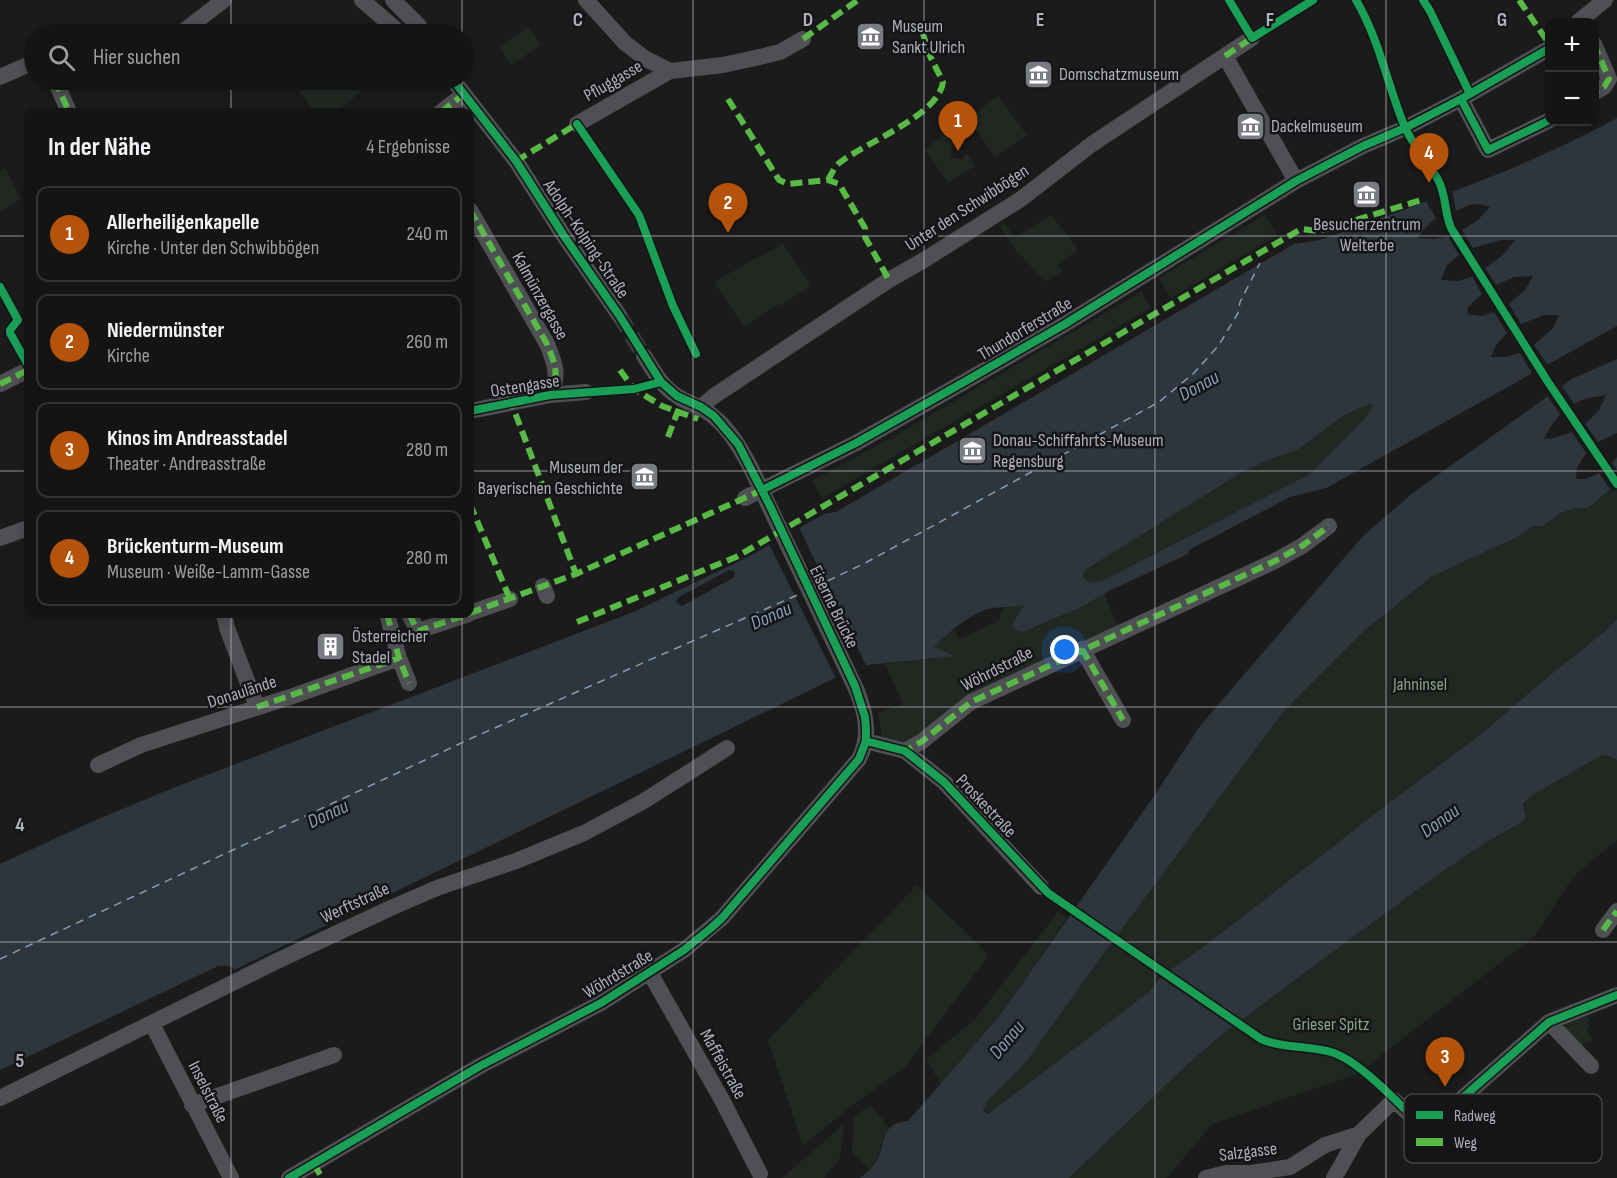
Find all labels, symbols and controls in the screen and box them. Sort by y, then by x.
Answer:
text: C [573,8,583,32]
text: D [803,8,813,32]
text: E [1036,8,1044,32]
text: F [1266,8,1274,32]
text: G [1497,8,1507,32]
place label: Museum Sankt Ulrich [892,16,965,58]
map controls [1545,18,1599,126]
button: + [1545,18,1599,72]
museum icon: Museum Sankt Ulrich [855,20,887,52]
search box [24,24,474,90]
icon: search [45,41,78,74]
text: Hier suchen [93,44,181,71]
street label: Pfluggasse [580,56,646,106]
museum icon: Domschatzmuseum [1022,58,1054,90]
place label: Domschatzmuseum [1059,64,1179,85]
button: − [1545,72,1599,126]
pin: 1 [938,102,978,151]
museum icon: Dackelmuseum [1234,110,1266,142]
place label: Dackelmuseum [1271,116,1363,137]
text: In der Nähe [48,132,151,163]
pin: 4 [1410,134,1448,183]
text: 4 Ergebnisse [366,135,450,159]
street label: Unter den Schwibbögen [901,160,1033,256]
street label: Adolph-Kolping-Straße [538,175,633,302]
museum icon: Besucherzentrum Welterbe [1351,179,1383,211]
pin: 2 [708,184,748,233]
text: Allerheiligenkapelle [107,209,259,236]
place label: Besucherzentrum Welterbe [1313,214,1421,256]
text: 1 [66,222,73,246]
text: 240 m [407,222,448,246]
text: Kirche · Unter den Schwibbögen [107,236,319,260]
street label: Kalmünzergasse [507,248,573,344]
street label: Thundorferstraße [974,293,1076,365]
text: Niedermünster [107,317,224,344]
text: 2 [65,330,74,354]
text: 260 m [406,330,448,354]
text: Kirche [107,344,150,368]
water label: Donau [1175,365,1224,407]
street label: Ostengasse [489,370,561,402]
text: Kinos im Andreasstadel [107,425,288,452]
place label: Donau-Schiffahrts-Museum Regensburg [993,430,1164,472]
museum icon: Donau-Schiffahrts-Museum Regensburg [956,434,988,466]
text: 3 [65,438,74,462]
text: 280 m [406,438,448,462]
text: Theater · Andreasstraße [107,452,266,476]
place label: Museum der Bayerischen Geschichte [478,457,623,499]
museum icon: Museum der Bayerischen Geschichte [628,461,660,493]
text: Brückenturm-Museum [107,533,284,560]
text: 4 [65,546,74,570]
text: 280 m [406,546,448,570]
text: Museum · Weiße-Lamm-Gasse [107,560,310,584]
street label: Eiserne Brücke [805,562,863,652]
water label: Donau [747,596,796,636]
place label: Österreicher Stadel [352,626,428,668]
building icon: Österreicher Stadel [315,630,347,662]
your location [1050,635,1079,664]
street label: Wöhrdstraße [958,642,1036,696]
street label: Donaulände [205,671,279,713]
park label: Jahninsel [1392,674,1447,695]
street label: Proskestraße [951,770,1021,842]
water label: Donau [304,794,353,834]
water label: Donau [1416,798,1465,843]
text: 4 [15,813,25,837]
street label: Werftstraße [317,878,393,928]
street label: Wöhrdstraße [579,945,657,1003]
park label: Grieser Spitz [1292,1014,1370,1035]
water label: Donau [984,1015,1030,1064]
street label: Maffeistraße [695,1025,751,1103]
pin: 3 [1426,1038,1464,1087]
text: 5 [16,1049,25,1073]
street label: Inselstraße [183,1057,233,1127]
legend [1404,1094,1602,1163]
text: Radweg [1454,1107,1496,1126]
text: Weg [1454,1134,1477,1153]
street label: Salzgasse [1218,1138,1278,1166]

